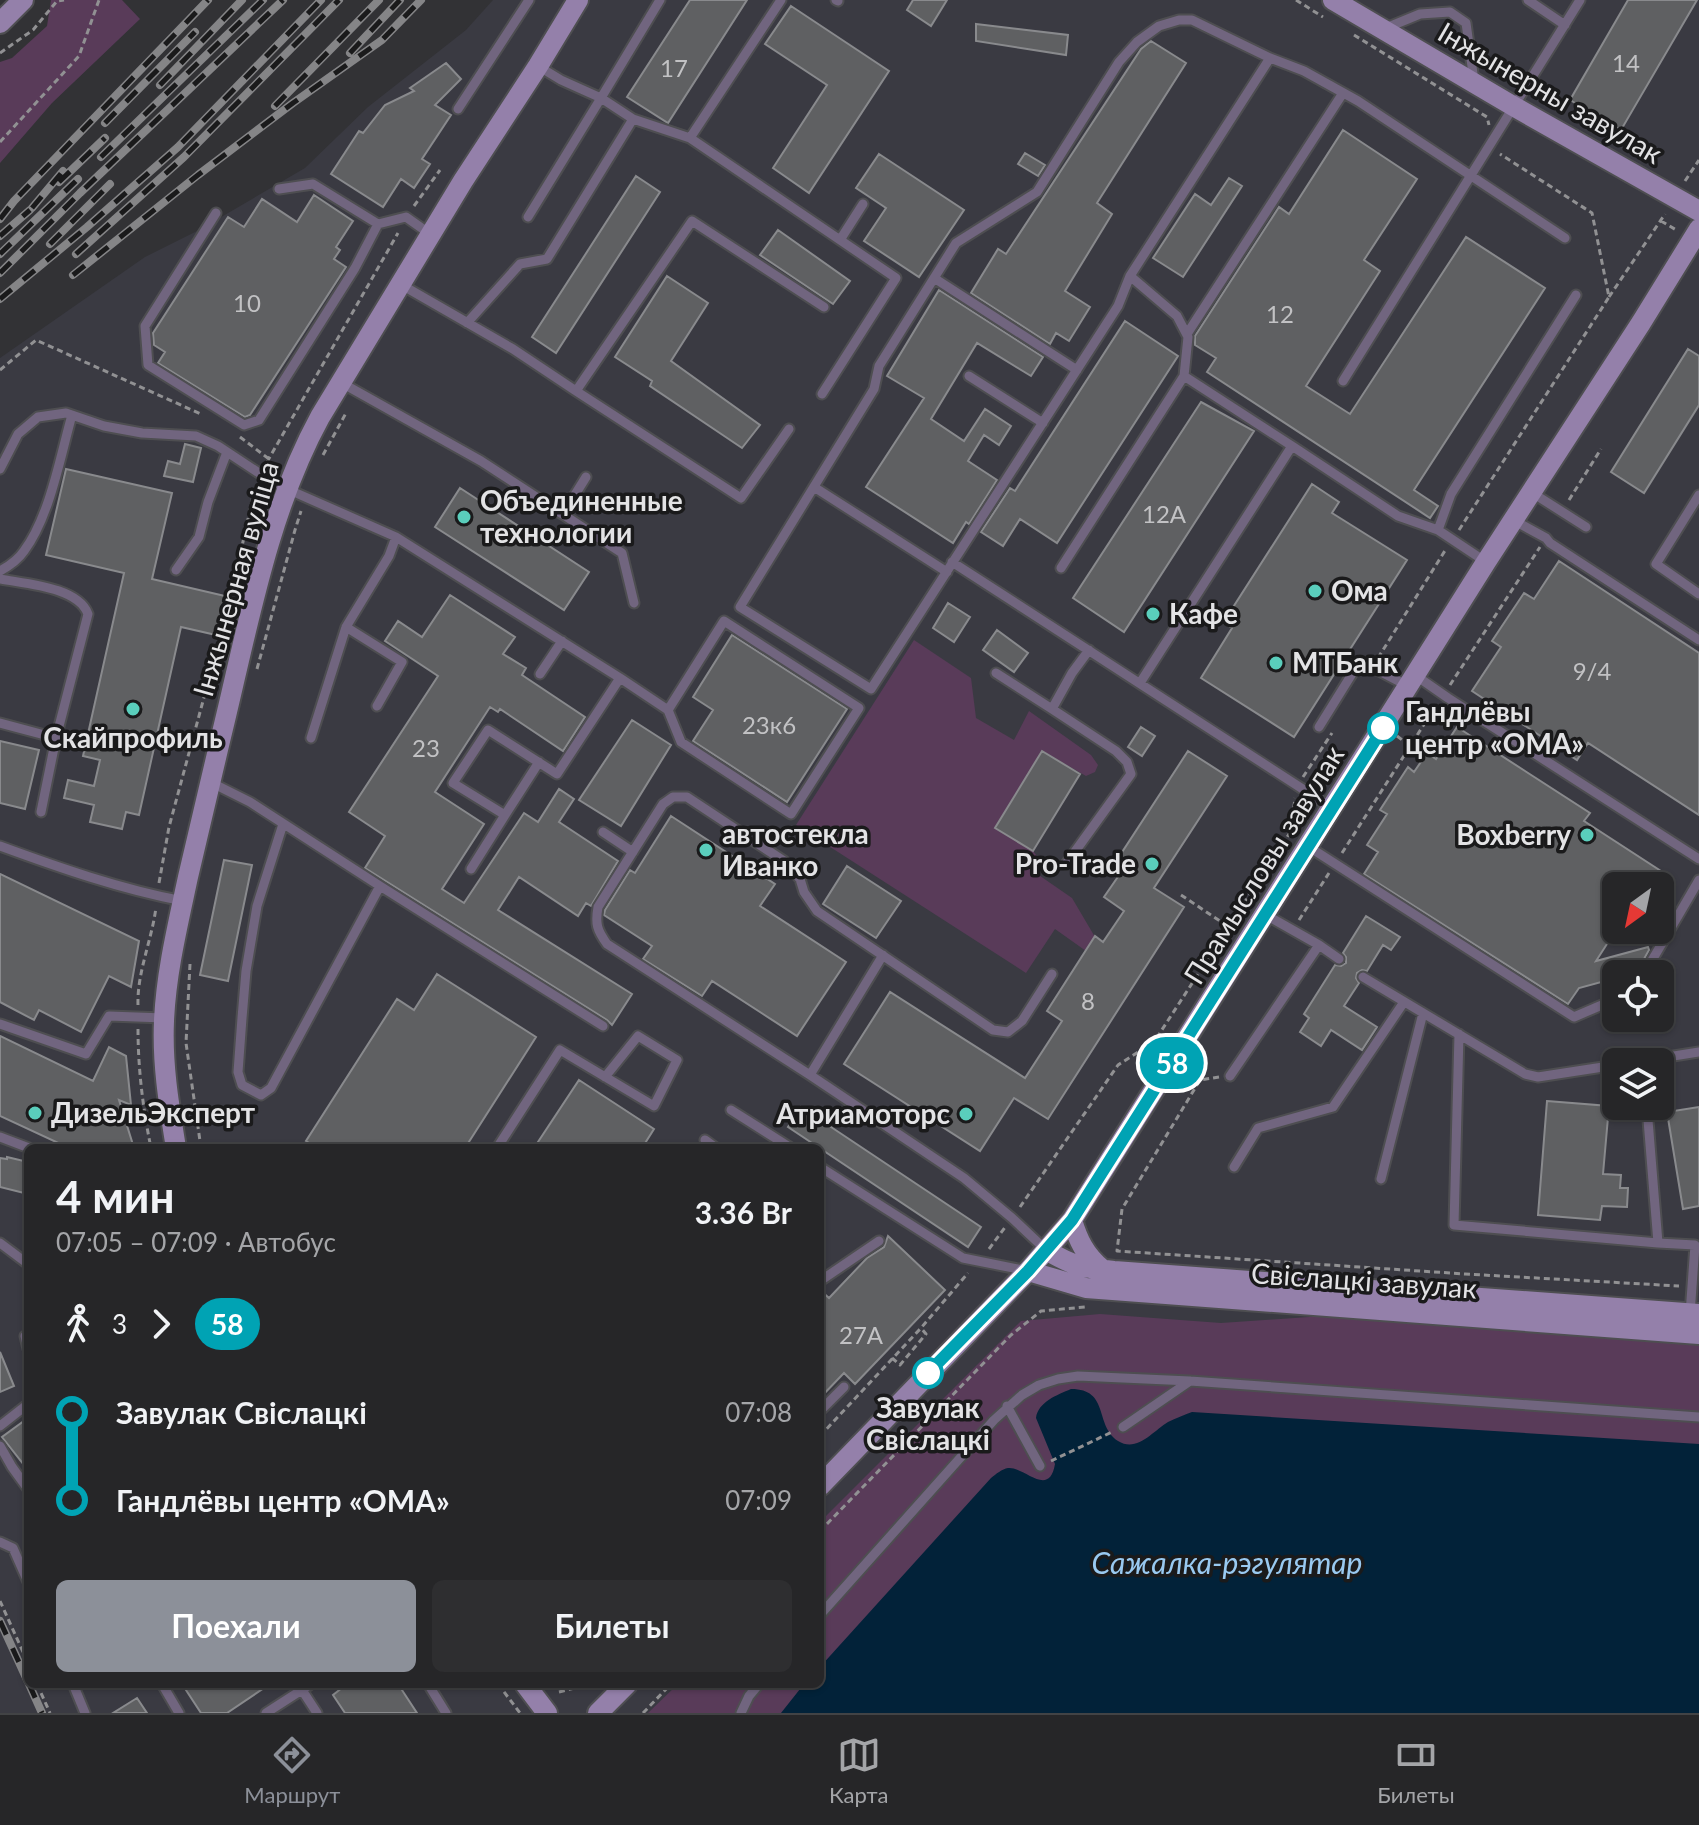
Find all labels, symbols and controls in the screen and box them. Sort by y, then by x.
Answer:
street label: Інжынерны завулак [1432,14,1669,170]
house number: 14 [1612,48,1640,77]
house number: 17 [660,53,688,82]
house number: 10 [233,288,261,317]
house number: 12 [1266,299,1294,328]
street label: Інжынерная вуліца [185,457,285,700]
place label: Объединенные технологии [480,483,683,549]
house number: 12А [1142,499,1187,528]
marker: Объединенные технологии [455,508,473,526]
place label: Ома [1331,573,1388,607]
marker: Ома [1306,582,1324,600]
place label: Кафе [1169,596,1238,630]
marker: Кафе [1144,605,1162,623]
place label: МТБанк [1292,645,1398,679]
marker: МТБанк [1267,654,1285,672]
house number: 9/4 [1573,656,1611,685]
place label: Гандлёвы центр «ОМА» [1405,694,1584,760]
marker: Скайпрофиль [124,700,142,718]
house number: 23к6 [742,710,796,739]
marker: Гандлёвы центр «ОМА» [1368,713,1398,743]
place label: Скайпрофиль [43,720,223,754]
house number: 23 [412,733,440,762]
street label: Прамысловы завулак [1176,739,1351,990]
place label: автостекла Иванко [722,816,869,882]
place label: Boxberry [1456,817,1571,851]
marker: Boxberry [1578,826,1596,844]
marker: автостекла Иванко [697,841,715,859]
place label: Pro-Trade [1015,846,1136,880]
marker: Pro-Trade [1143,855,1161,873]
north arrow [1602,872,1674,944]
map controls [1602,872,1674,1120]
button: locate [1602,960,1674,1032]
house number: 8 [1081,986,1095,1015]
line badge: 58 [1136,1037,1208,1089]
text: 58 [1156,1046,1188,1080]
button: layers [1602,1048,1674,1120]
place label: ДизельЭксперт [51,1095,256,1129]
place label: Атриамоторс [775,1096,950,1130]
marker: ДизельЭксперт [26,1104,44,1122]
marker: Атриамоторс [957,1105,975,1123]
text: 4 мин [56,1170,174,1222]
text: 3.36 Br [695,1194,792,1230]
text: 07:05 – 07:09 · Автобус [56,1226,336,1258]
street label: Свіслацкі завулак [1250,1255,1479,1305]
icon: walk [56,1302,100,1346]
icon: forward [139,1302,183,1346]
text: 58 [211,1307,244,1341]
text: 3 [112,1308,127,1340]
house number: 27А [839,1320,884,1349]
marker: Завулак Свіслацкі [913,1358,943,1388]
place label: Завулак Свіслацкі [866,1390,990,1456]
text: Завулак Свіслацкі [116,1394,367,1430]
text: 07:08 [725,1396,792,1428]
text: Гандлёвы центр «ОМА» [116,1482,450,1518]
text: 07:09 [725,1484,792,1516]
water label: Сажалка-рэгулятар [1092,1544,1362,1580]
button: Поехали [56,1580,416,1672]
button: Билеты [432,1580,792,1672]
tab: Маршрут [244,1733,340,1808]
tab: Карта [829,1733,888,1808]
tab: Билеты [1377,1733,1455,1808]

